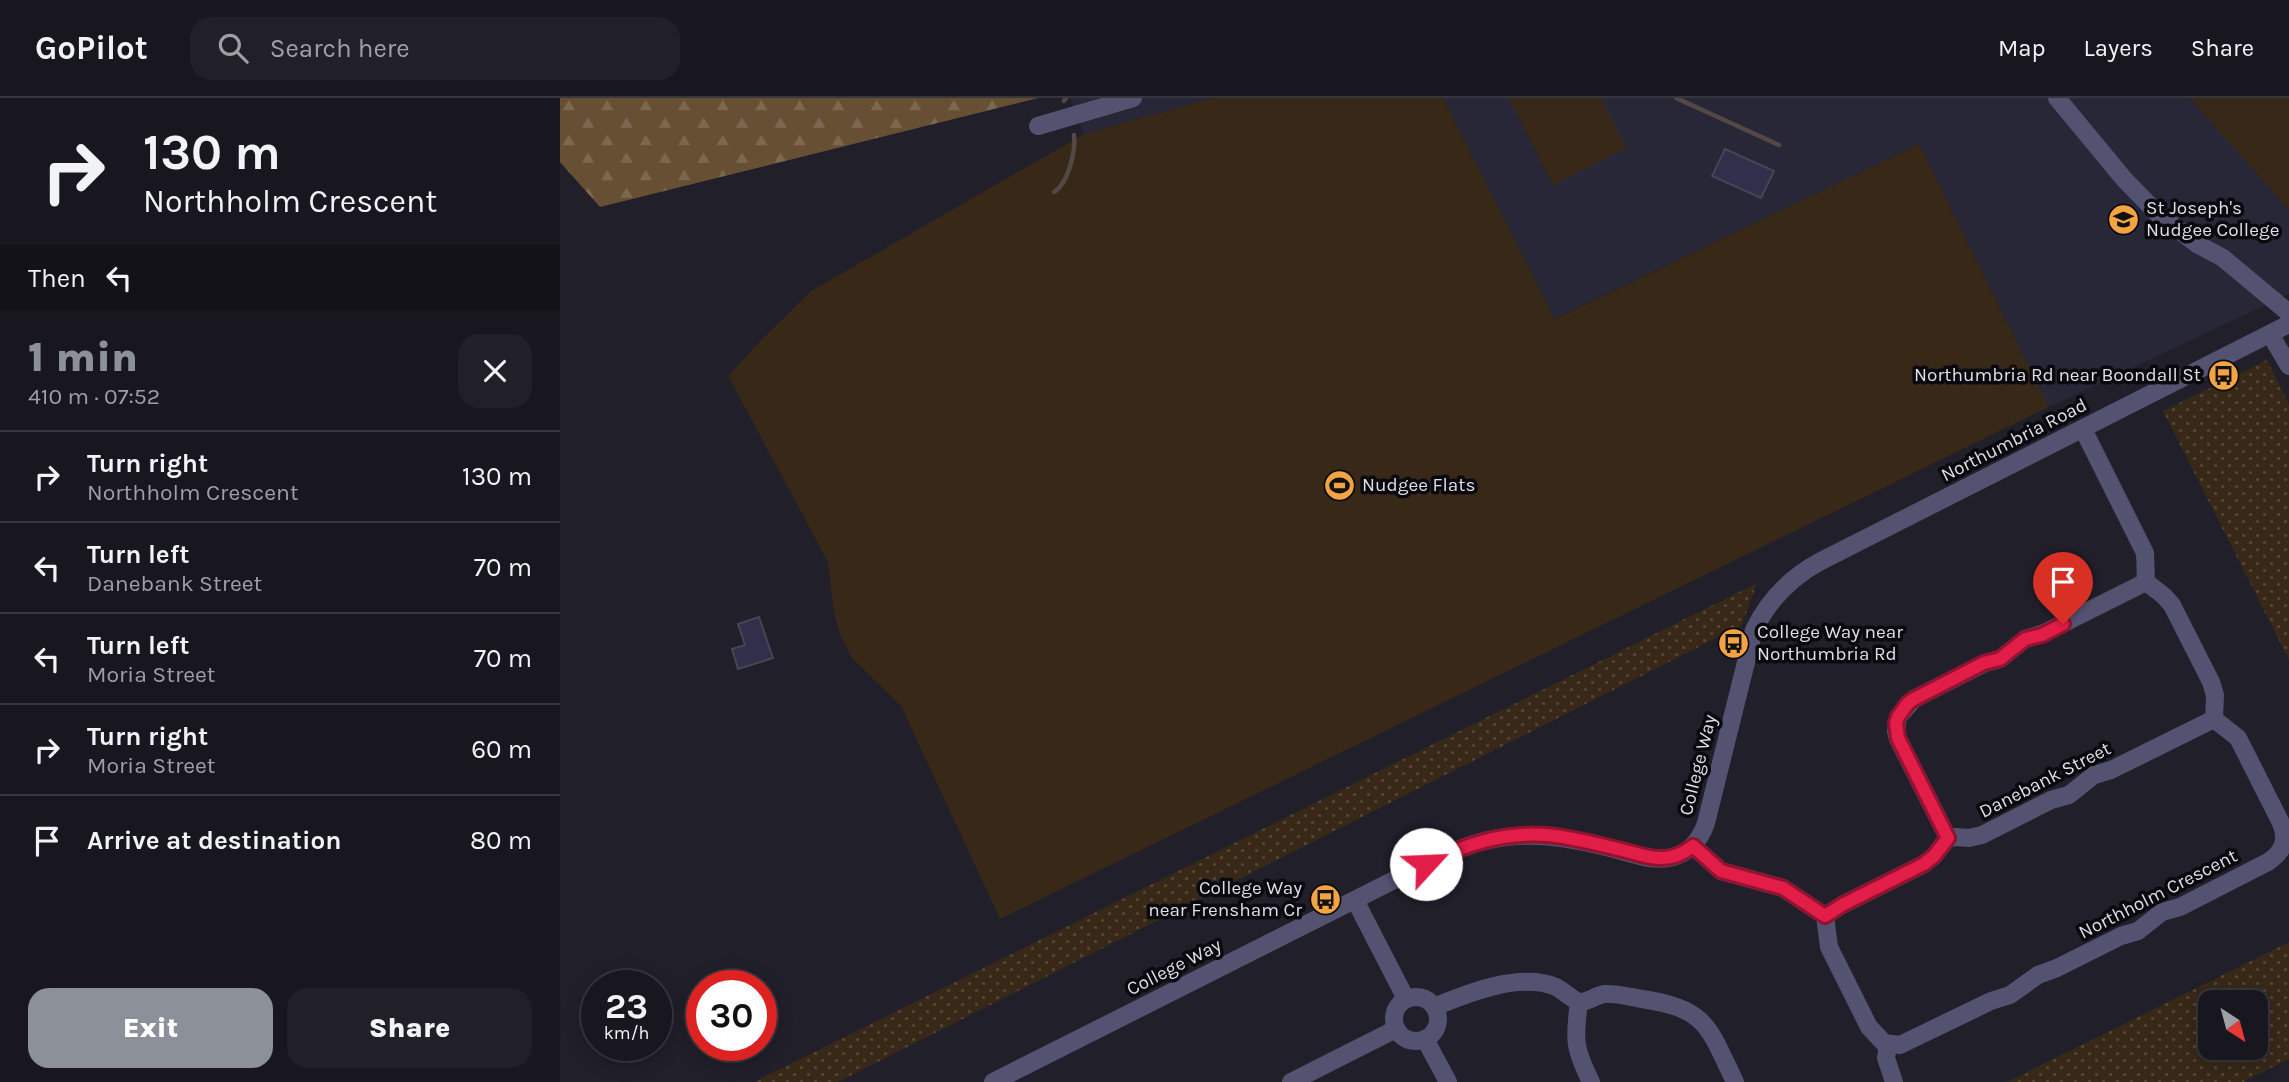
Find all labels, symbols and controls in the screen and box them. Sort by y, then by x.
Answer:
search box [190,17,680,80]
text: GoPilot [35,29,148,67]
icon: search [214,29,252,67]
text: Search here [270,33,410,64]
text: Map [1998,34,2046,62]
text: Layers [2084,34,2153,62]
text: Share [2191,34,2254,62]
text: 130 m [143,124,281,181]
icon: right [28,126,119,217]
text: Northholm Crescent [143,183,437,220]
place label: St Joseph's Nudgee College [2146,197,2279,241]
school or university icon: St Joseph's Nudgee College [2106,202,2140,236]
icon: left [100,259,138,297]
text: Then [28,263,86,294]
text: 1 min [28,332,138,382]
button: close [458,334,532,408]
bus stop icon: Northumbria Rd near Boondall St [2207,358,2241,392]
place label: Northumbria Rd near Boondall St [1914,364,2201,386]
text: 410 m · 07:52 [28,383,160,410]
street label: Northumbria Road [1937,394,2091,486]
text: Turn right [87,448,208,479]
icon: right [28,458,66,496]
text: 130 m [462,461,532,492]
sports icon: Nudgee Flats [1322,468,1356,502]
place label: Nudgee Flats [1362,474,1475,496]
text: Northholm Crescent [87,479,299,506]
text: Turn left [87,539,189,570]
icon: left [28,549,66,587]
text: 70 m [474,552,532,583]
pin [2033,552,2093,624]
icon: arrive [2044,563,2082,601]
text: Danebank Street [87,570,262,597]
place label: College Way near Northumbria Rd [1757,621,1903,665]
bus stop icon: College Way near Northumbria Rd [1717,626,1751,660]
text: Turn left [87,630,189,661]
icon: left [28,640,66,678]
text: 70 m [474,643,532,674]
text: Moria Street [87,661,215,688]
street label: College Way [1675,712,1721,818]
text: Turn right [87,721,208,752]
icon: right [28,731,66,769]
text: 60 m [471,734,532,765]
street label: Danebank Street [1976,737,2114,823]
text: Moria Street [87,752,215,779]
icon: arrive [28,822,66,860]
text: Arrive at destination [87,825,341,856]
text: 80 m [470,825,532,856]
position arrow [1389,827,1463,901]
street label: Northholm Crescent [2075,845,2241,943]
place label: College Way near Frensham Cr [1148,877,1302,921]
bus stop icon: College Way near Frensham Cr [1308,882,1342,916]
street label: College Way [1123,934,1225,1000]
speed limit sign: 30 [686,970,777,1061]
text: 23 [605,986,648,1027]
button: Exit [28,988,273,1068]
button: Share [287,988,532,1068]
north arrow [2198,990,2268,1060]
map controls [2198,990,2268,1060]
text: km/h [604,1022,649,1044]

